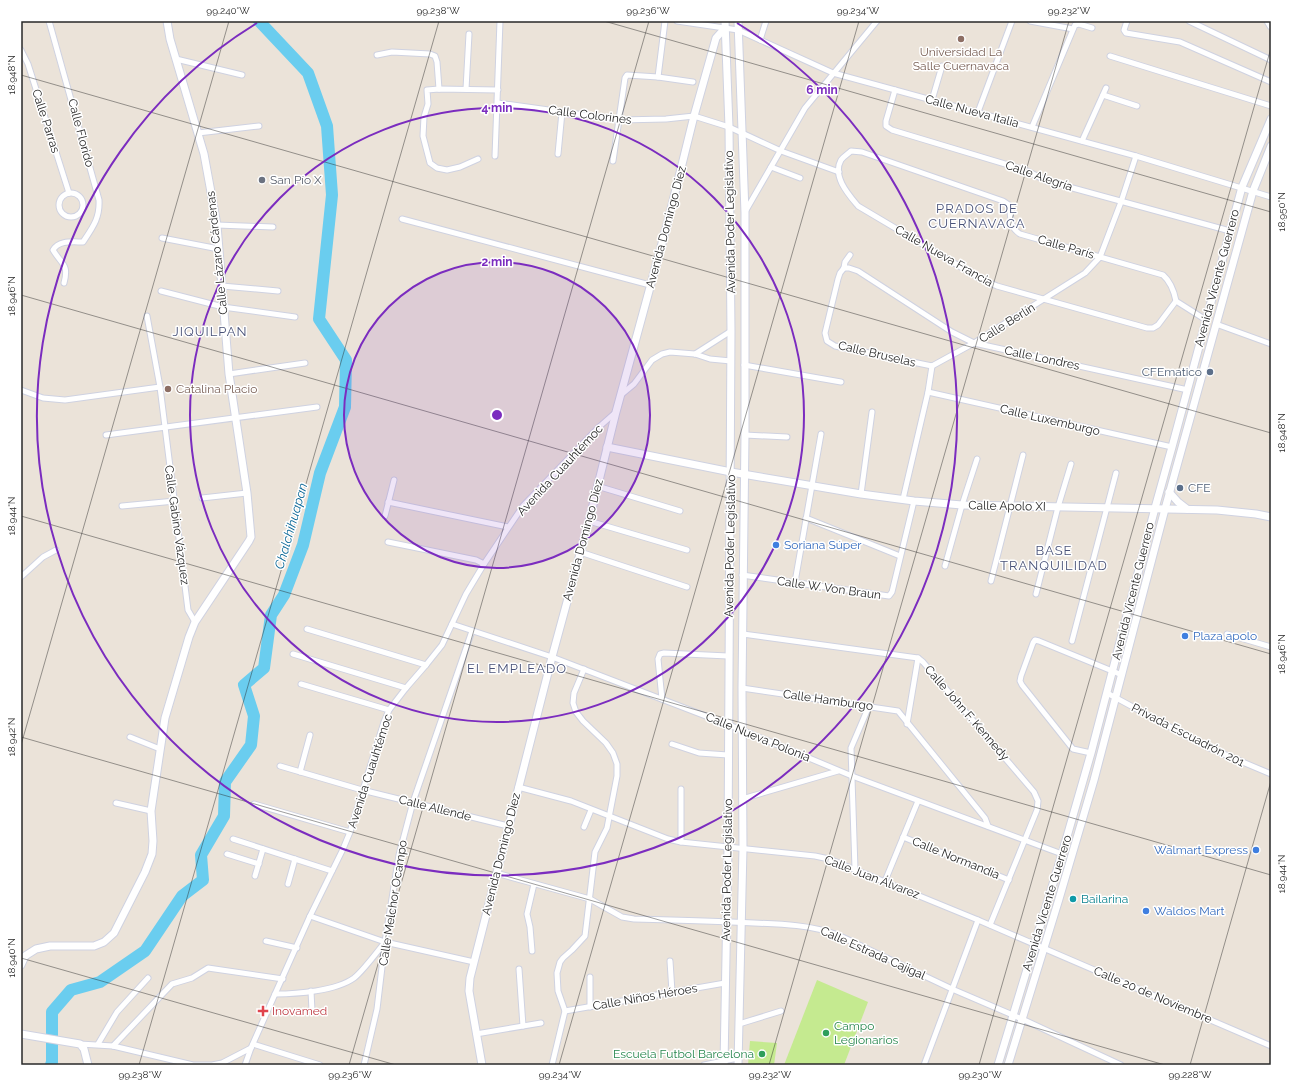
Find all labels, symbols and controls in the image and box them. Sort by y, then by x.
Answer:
text: 99.240°W [206,5,250,16]
text: 99.238°W [416,5,460,16]
text: 99.236°W [626,5,670,16]
text: 99.234°W [837,5,880,16]
text: 99.232°W [1048,5,1091,16]
marker: Universidad La Salle Cuernavaca [956,34,966,44]
place label: Universidad La Salle Cuernavaca [913,45,1009,73]
text: 18.948°N [6,55,17,95]
text: 6 min [806,83,838,97]
street label: Calle Parras [29,87,63,155]
street label: Calle Nueva Italia [924,92,1020,130]
street label: Calle Florido [65,97,97,169]
text: 4 min [481,101,513,115]
street label: Calle Colorines [548,103,633,127]
street label: Avenida Poder Legislativo [722,150,738,294]
street label: Calle Alegría [1004,158,1074,194]
street label: Avenida Domingo Diez [643,164,689,289]
place label: San Pío X [270,173,322,187]
marker: San Pío X [257,175,267,185]
street label: Calle Lázaro Cárdenas [204,190,230,316]
text: 18.950°N [1276,192,1287,232]
district label: PRADOS DE CUERNAVACA [928,201,1026,231]
street label: Avenida Vicente Guerrero [1192,208,1242,348]
street label: Calle Nueva Francia [893,222,995,290]
street label: Calle París [1036,232,1096,262]
text: 2 min [481,255,513,269]
text: 18.946°N [6,276,17,316]
street label: Calle Berlín [976,300,1038,346]
district label: JIQUILPAN [172,324,248,339]
street label: Calle Bruselas [837,338,917,370]
street label: Calle Londres [1003,343,1081,373]
place label: CFEmatico [1142,365,1202,379]
marker: CFEmatico [1205,367,1215,377]
place label: Catalina Placio [176,382,257,396]
marker: Catalina Placio [163,384,173,394]
street label: Calle Luxemburgo [998,402,1102,438]
centre of rings [490,408,504,422]
text: 18.948°N [1276,413,1287,453]
street label: Avenida Cuauhtémoc [514,421,606,518]
street label: Calle Gabino Vázquez [162,464,192,586]
street label: Avenida Poder Legislativo [722,474,738,618]
street label: Avenida Domingo Diez [560,477,606,602]
water label: Chalchihuapan [272,481,310,571]
place label: CFE [1188,481,1211,495]
marker: CFE [1175,483,1185,493]
text: 18.944°N [6,496,17,536]
street label: Calle Apolo XI [968,498,1046,514]
street label: Avenida Vicente Guerrero [1109,521,1157,661]
place label: Soriana Súper [784,538,862,552]
marker: Soriana Súper [771,540,781,550]
district label: BASE TRANQUILIDAD [1000,543,1108,573]
street label: Calle W. Von Braun [776,574,882,602]
place label: Plaza apolo [1193,629,1257,643]
marker: Plaza apolo [1180,631,1190,641]
text: 18.946°N [1276,634,1287,674]
district label: EL EMPLEADO [467,661,567,676]
street label: Calle John F. Kennedy [922,663,1013,764]
street label: Calle Hamburgo [782,687,874,713]
street label: Privada Escuadrón 201 [1129,700,1247,770]
street label: Calle Nueva Polonia [704,710,812,764]
street label: Avenida Cuauhtémoc [345,712,395,830]
text: 18.942°N [6,718,17,756]
street label: Avenida Domingo Diez [479,791,523,917]
street label: Calle Allende [397,792,473,824]
street label: Avenida Poder Legislativo [719,798,735,942]
street label: Avenida Vicente Guerrero [1020,833,1074,973]
street label: Calle Normandia [910,834,1002,882]
street label: Calle Melchor Ocampo [376,839,410,967]
place label: Walmart Express [1154,843,1248,857]
marker: Walmart Express [1251,845,1261,855]
street label: Calle Juan Álvarez [822,852,922,902]
text: 18.944°N [1276,854,1287,894]
place label: Bailarina [1081,892,1128,906]
marker: Bailarina [1068,894,1078,904]
place label: Waldos Mart [1154,904,1224,918]
marker: Waldos Mart [1141,906,1151,916]
street label: Calle Estrada Cajigal [818,924,928,983]
text: 18.940°N [6,938,17,978]
street label: Calle 20 de Noviembre [1092,964,1214,1026]
street label: Calle Niños Héroes [592,981,699,1013]
place label: Inovamed [272,1004,327,1018]
marker: Inovamed [257,1005,269,1017]
place label: Campo Legionarios [834,1019,899,1047]
marker: Campo Legionarios [821,1028,831,1038]
place label: Escuela Futbol Barcelona [613,1047,754,1061]
marker: Escuela Futbol Barcelona [757,1049,767,1059]
text: 99.238°W [118,1069,162,1080]
text: 99.236°W [328,1069,372,1080]
text: 99.234°W [539,1069,582,1080]
text: 99.232°W [749,1069,792,1080]
text: 99.230°W [958,1069,1002,1080]
text: 99.228°W [1168,1069,1212,1080]

